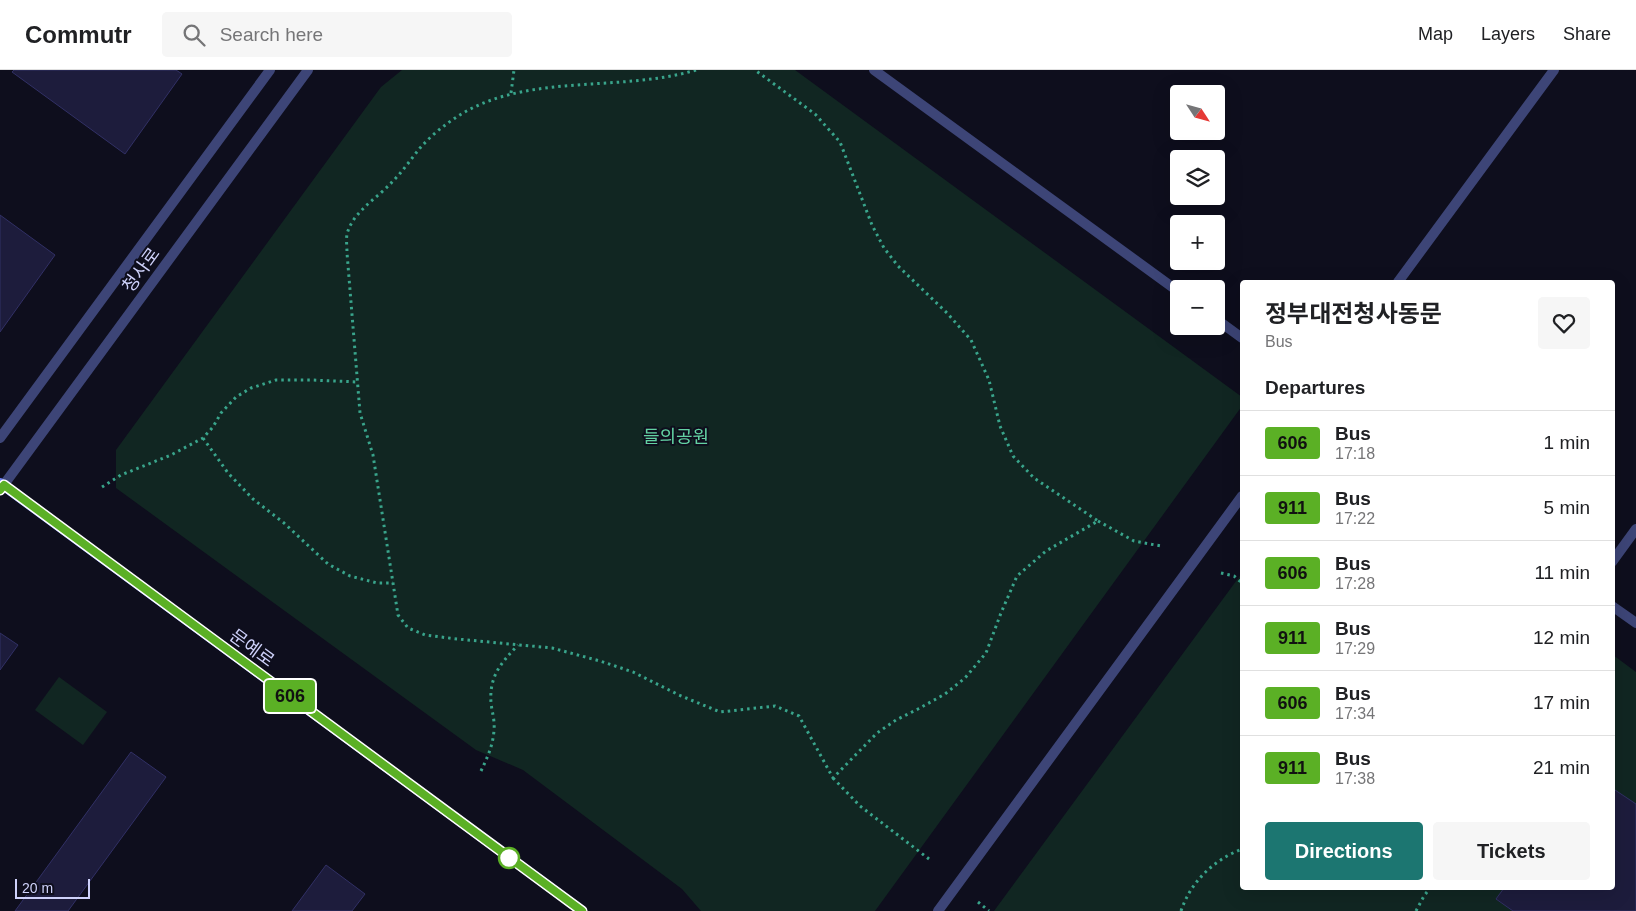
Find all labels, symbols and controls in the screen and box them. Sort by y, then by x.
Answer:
search box [162,12,512,57]
text: Commutr [25,21,132,48]
icon: search [180,21,208,49]
text: Search here [220,24,323,45]
text: Map [1418,24,1453,44]
text: Layers [1481,24,1535,44]
text: Share [1563,24,1611,44]
north arrow [1170,85,1225,140]
map controls [1170,85,1225,335]
button: layers [1170,150,1225,205]
button: + [1170,215,1225,270]
street label: 청사로 [118,244,164,296]
button: − [1170,280,1225,335]
button: heart [1538,297,1590,349]
text: 정부대전청사동문 [1265,300,1442,327]
text: Bus [1265,333,1293,350]
text: Departures [1265,377,1365,398]
text: Bus [1335,423,1371,444]
park label: 들의공원 [643,427,709,447]
text: 1 min [1544,432,1590,453]
text: 606 [1277,433,1308,453]
text: 17:18 [1335,445,1375,462]
text: Bus [1335,488,1371,509]
text: 5 min [1544,497,1590,518]
text: 911 [1278,498,1307,518]
text: 17:22 [1335,510,1375,527]
text: Bus [1335,553,1371,574]
text: 11 min [1534,562,1590,583]
text: 606 [1277,563,1308,583]
text: 17:28 [1335,575,1375,592]
text: Bus [1335,618,1371,639]
street label: 문예로 [226,625,278,671]
text: 12 min [1533,627,1590,648]
text: 911 [1278,628,1307,648]
text: 17:29 [1335,640,1375,657]
line badge: 606 [261,680,319,712]
text: Bus [1335,683,1371,704]
text: 606 [275,686,305,706]
text: 17 min [1533,692,1590,713]
text: 606 [1277,693,1308,713]
text: 17:34 [1335,705,1375,722]
text: Bus [1335,748,1371,769]
text: 21 min [1533,757,1590,778]
text: 911 [1278,758,1307,778]
text: 17:38 [1335,770,1375,787]
button: Directions [1265,822,1423,880]
button: Tickets [1433,822,1590,880]
unlabelled marker [498,847,520,869]
scale bar [15,876,90,899]
text: 20 m [22,880,53,896]

